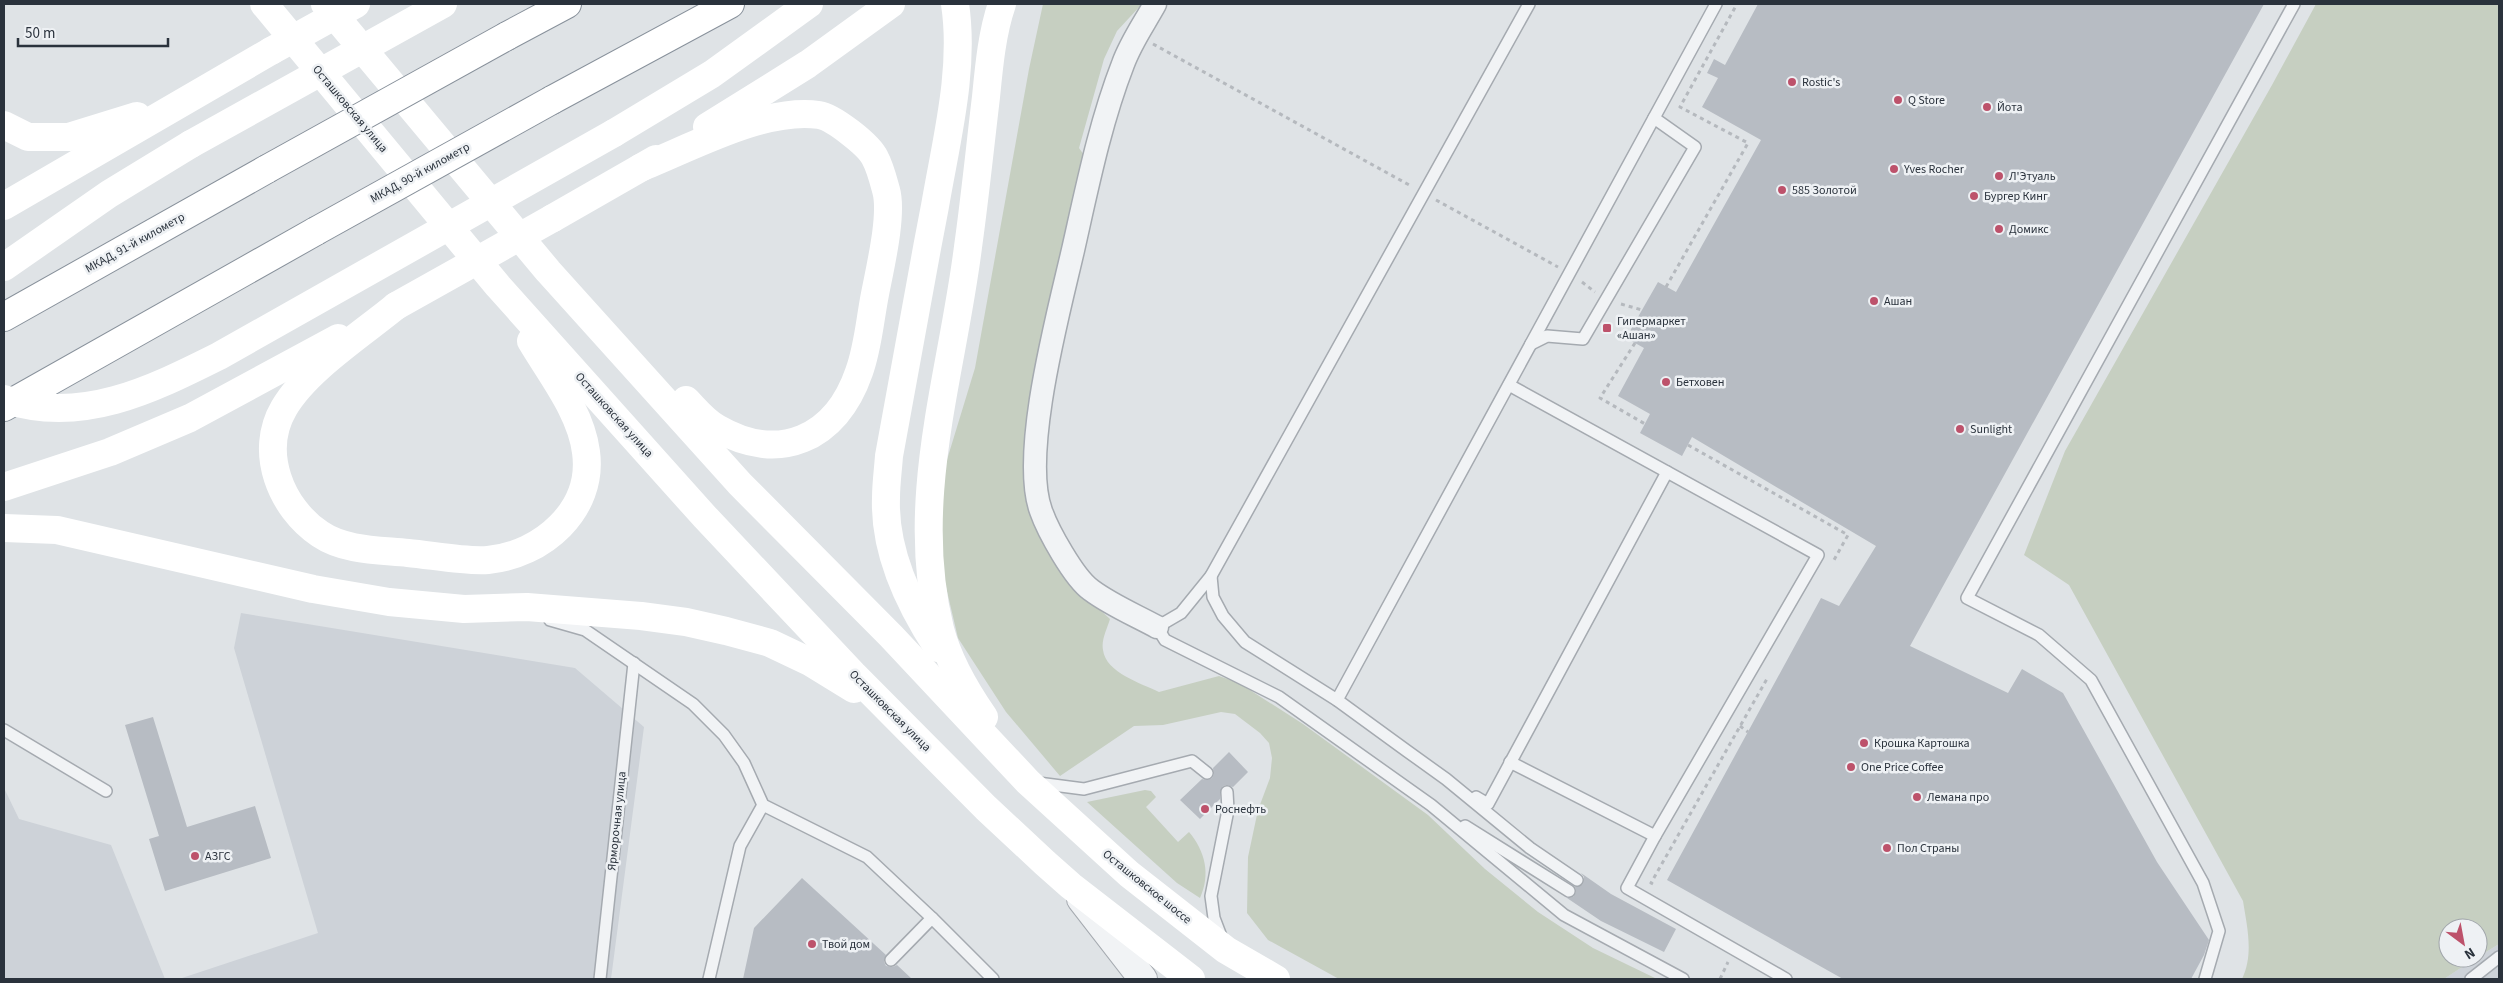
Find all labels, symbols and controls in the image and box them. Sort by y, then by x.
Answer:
scale bar [18,15,168,47]
text: 50 m [25,23,55,44]
street label: Осташковская улица [308,62,392,156]
place label: Rostic's [1802,74,1840,91]
marker: Rostic's [1786,76,1798,88]
place label: Q Store [1908,92,1945,109]
marker: Q Store [1892,94,1904,106]
place label: Йота [1997,99,2022,116]
marker: Йота [1981,101,1993,113]
street label: МКАД, 90-й километр [367,138,473,207]
place label: Yves Rocher [1903,161,1965,178]
marker: Yves Rocher [1888,163,1900,175]
place label: Л'Этуаль [2009,168,2056,185]
marker: Л'Этуаль [1993,170,2005,182]
place label: 585 Золотой [1792,182,1857,199]
marker: 585 Золотой [1776,184,1788,196]
place label: Бургер Кинг [1984,188,2048,205]
marker: Бургер Кинг [1968,190,1980,202]
street label: МКАД, 91-й километр [82,208,188,277]
place label: Домикс [2009,221,2049,238]
marker: Домикс [1993,223,2005,235]
place label: Ашан [1884,293,1912,310]
marker: Ашан [1868,295,1880,307]
place label: Гипермаркет «Ашан» [1617,313,1686,344]
marker: Гипермаркет «Ашан» [1601,322,1613,334]
street label: Осташковская улица [571,369,657,461]
place label: Бетховен [1676,374,1725,391]
marker: Бетховен [1660,376,1672,388]
place label: Sunlight [1970,421,2012,438]
marker: Sunlight [1954,423,1966,435]
street label: Осташковская улица [845,666,935,756]
place label: Крошка Картошка [1874,735,1970,752]
marker: Крошка Картошка [1858,737,1870,749]
place label: One Price Coffee [1861,759,1943,776]
marker: One Price Coffee [1845,761,1857,773]
street label: Ярморочная улица [603,770,631,872]
place label: Лемана про [1927,789,1989,806]
marker: Лемана про [1911,791,1923,803]
place label: Роснефть [1215,801,1266,818]
marker: Роснефть [1199,803,1211,815]
place label: Пол Страны [1897,840,1959,857]
marker: Пол Страны [1881,842,1893,854]
street label: Осташковское шоссе [1099,846,1195,928]
place label: АЗГС [205,848,231,865]
marker: АЗГС [189,850,201,862]
north arrow [2438,918,2488,968]
place label: Твой дом [822,936,870,953]
marker: Твой дом [806,938,818,950]
text: N [2460,942,2479,964]

